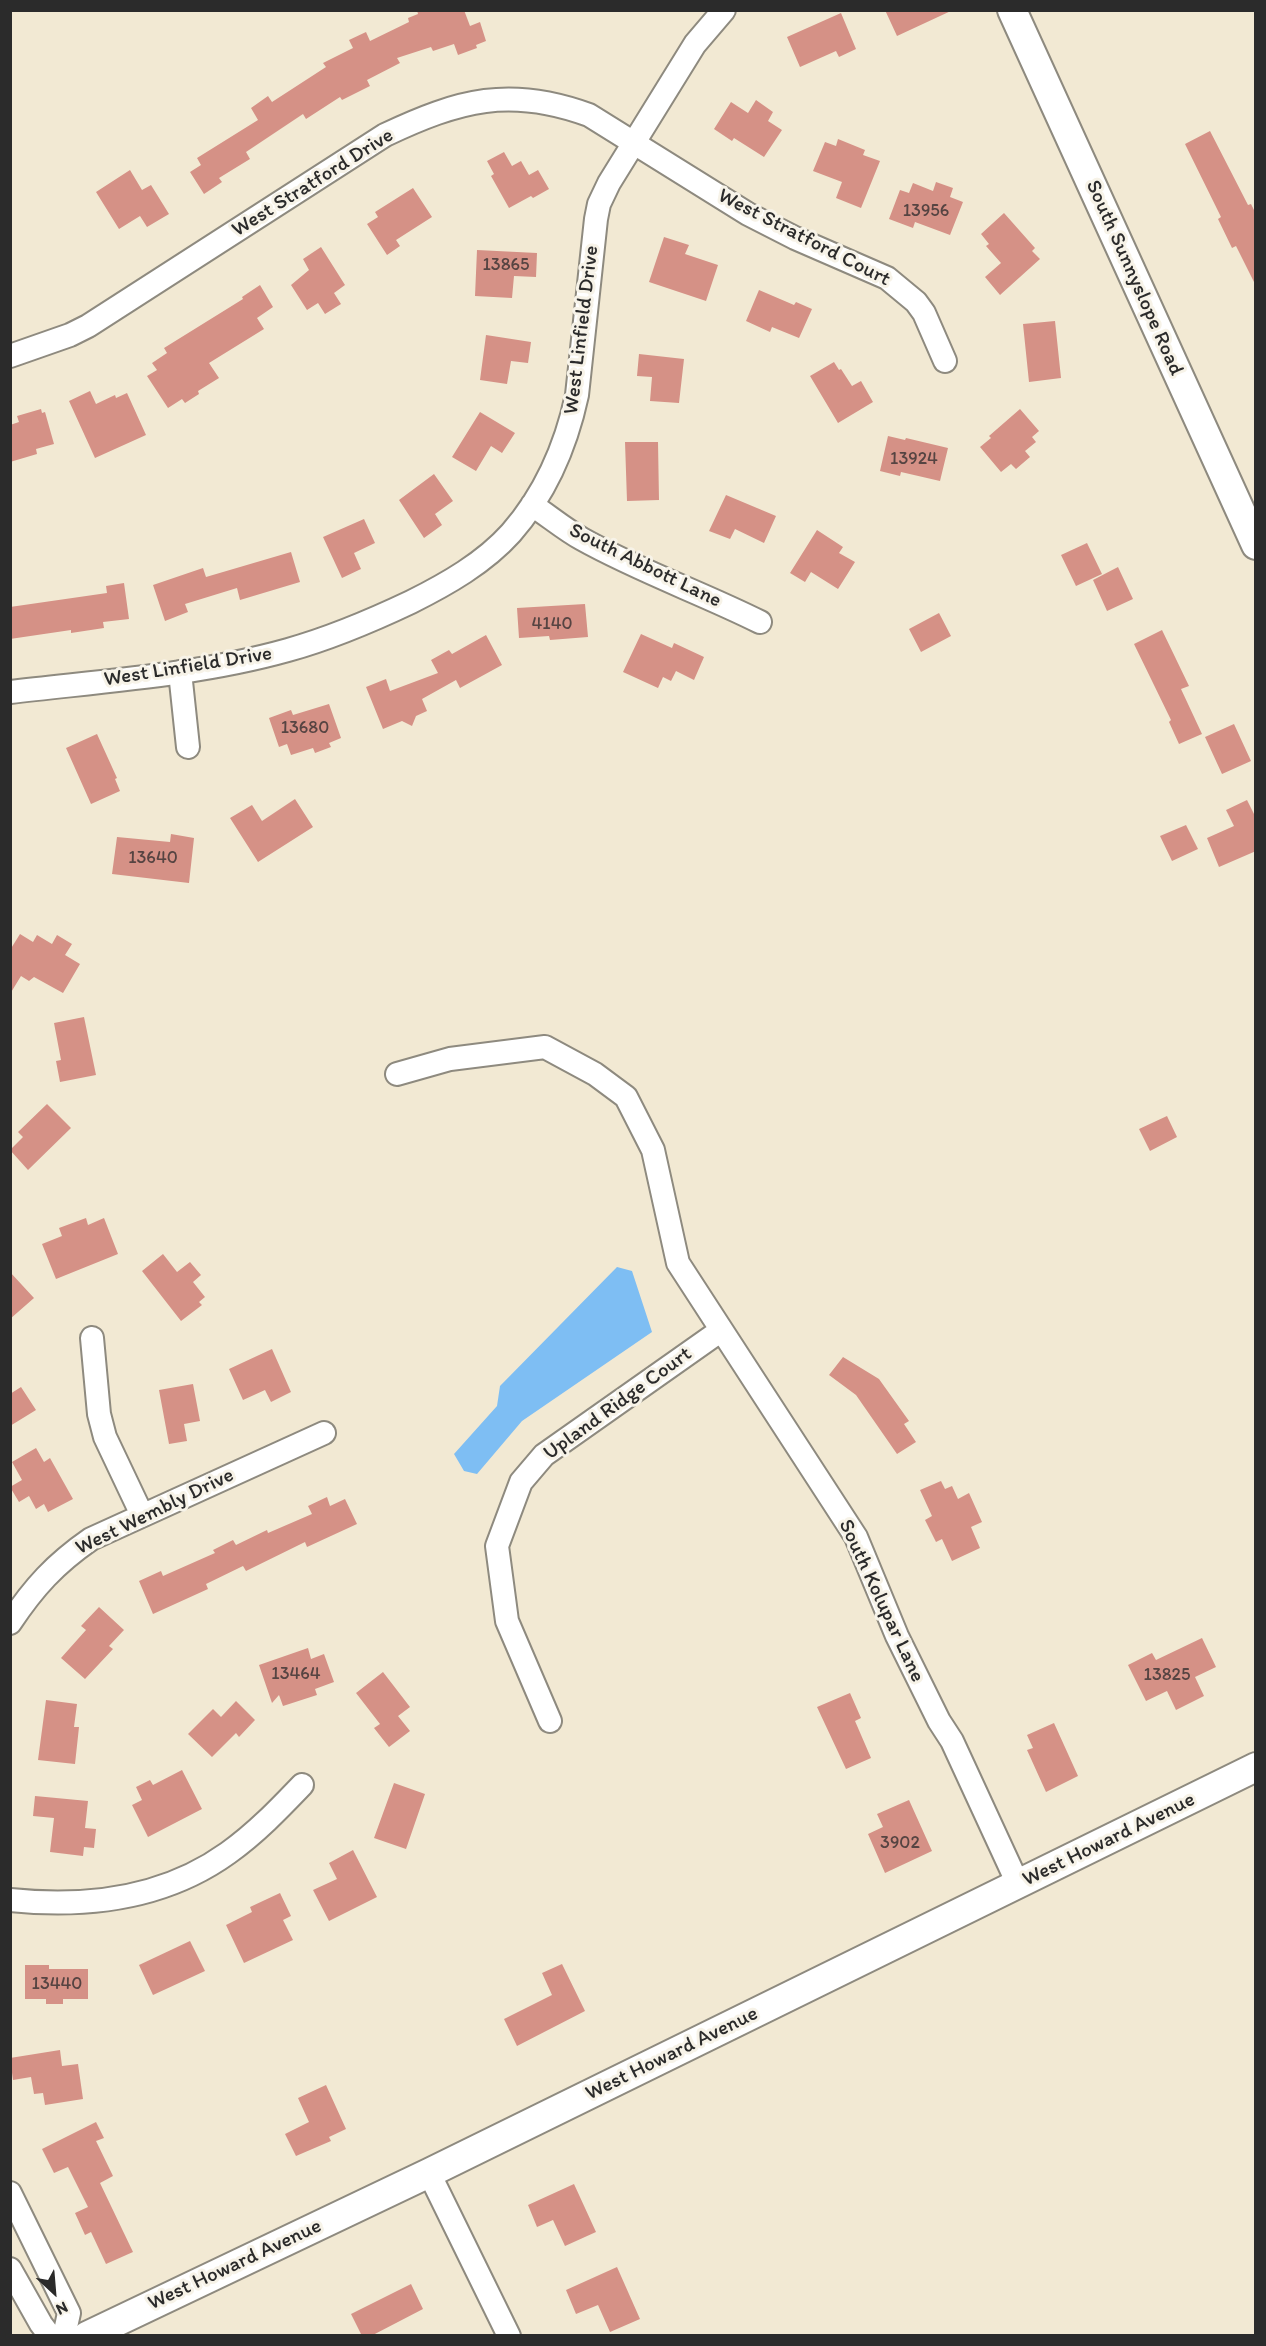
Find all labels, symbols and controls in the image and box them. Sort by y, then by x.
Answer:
street label: West Stratford Drive [228,123,398,243]
street label: South Sunnyslope Road [1080,177,1188,379]
street label: West Stratford Court [714,184,894,292]
house number: 13956 [903,200,949,222]
street label: West Linfield Drive [559,244,605,416]
house number: 13865 [483,254,529,276]
house number: 13924 [890,448,938,470]
street label: South Abbott Lane [565,518,725,614]
house number: 4140 [531,613,573,635]
street label: West Linfield Drive [102,641,274,693]
house number: 13680 [281,717,329,739]
house number: 13640 [128,847,178,869]
street label: Upland Ridge Court [539,1342,697,1466]
street label: West Wembly Drive [72,1463,238,1561]
street label: South Kolupar Lane [832,1516,930,1686]
house number: 13464 [271,1663,321,1685]
house number: 13825 [1144,1664,1190,1686]
street label: West Howard Avenue [1019,1787,1199,1893]
house number: 3902 [880,1832,920,1854]
house number: 13440 [32,1973,82,1995]
street label: West Howard Avenue [582,2001,762,2107]
street label: West Howard Avenue [144,2214,326,2316]
north arrow [24,2262,84,2322]
text: N [53,2298,71,2320]

